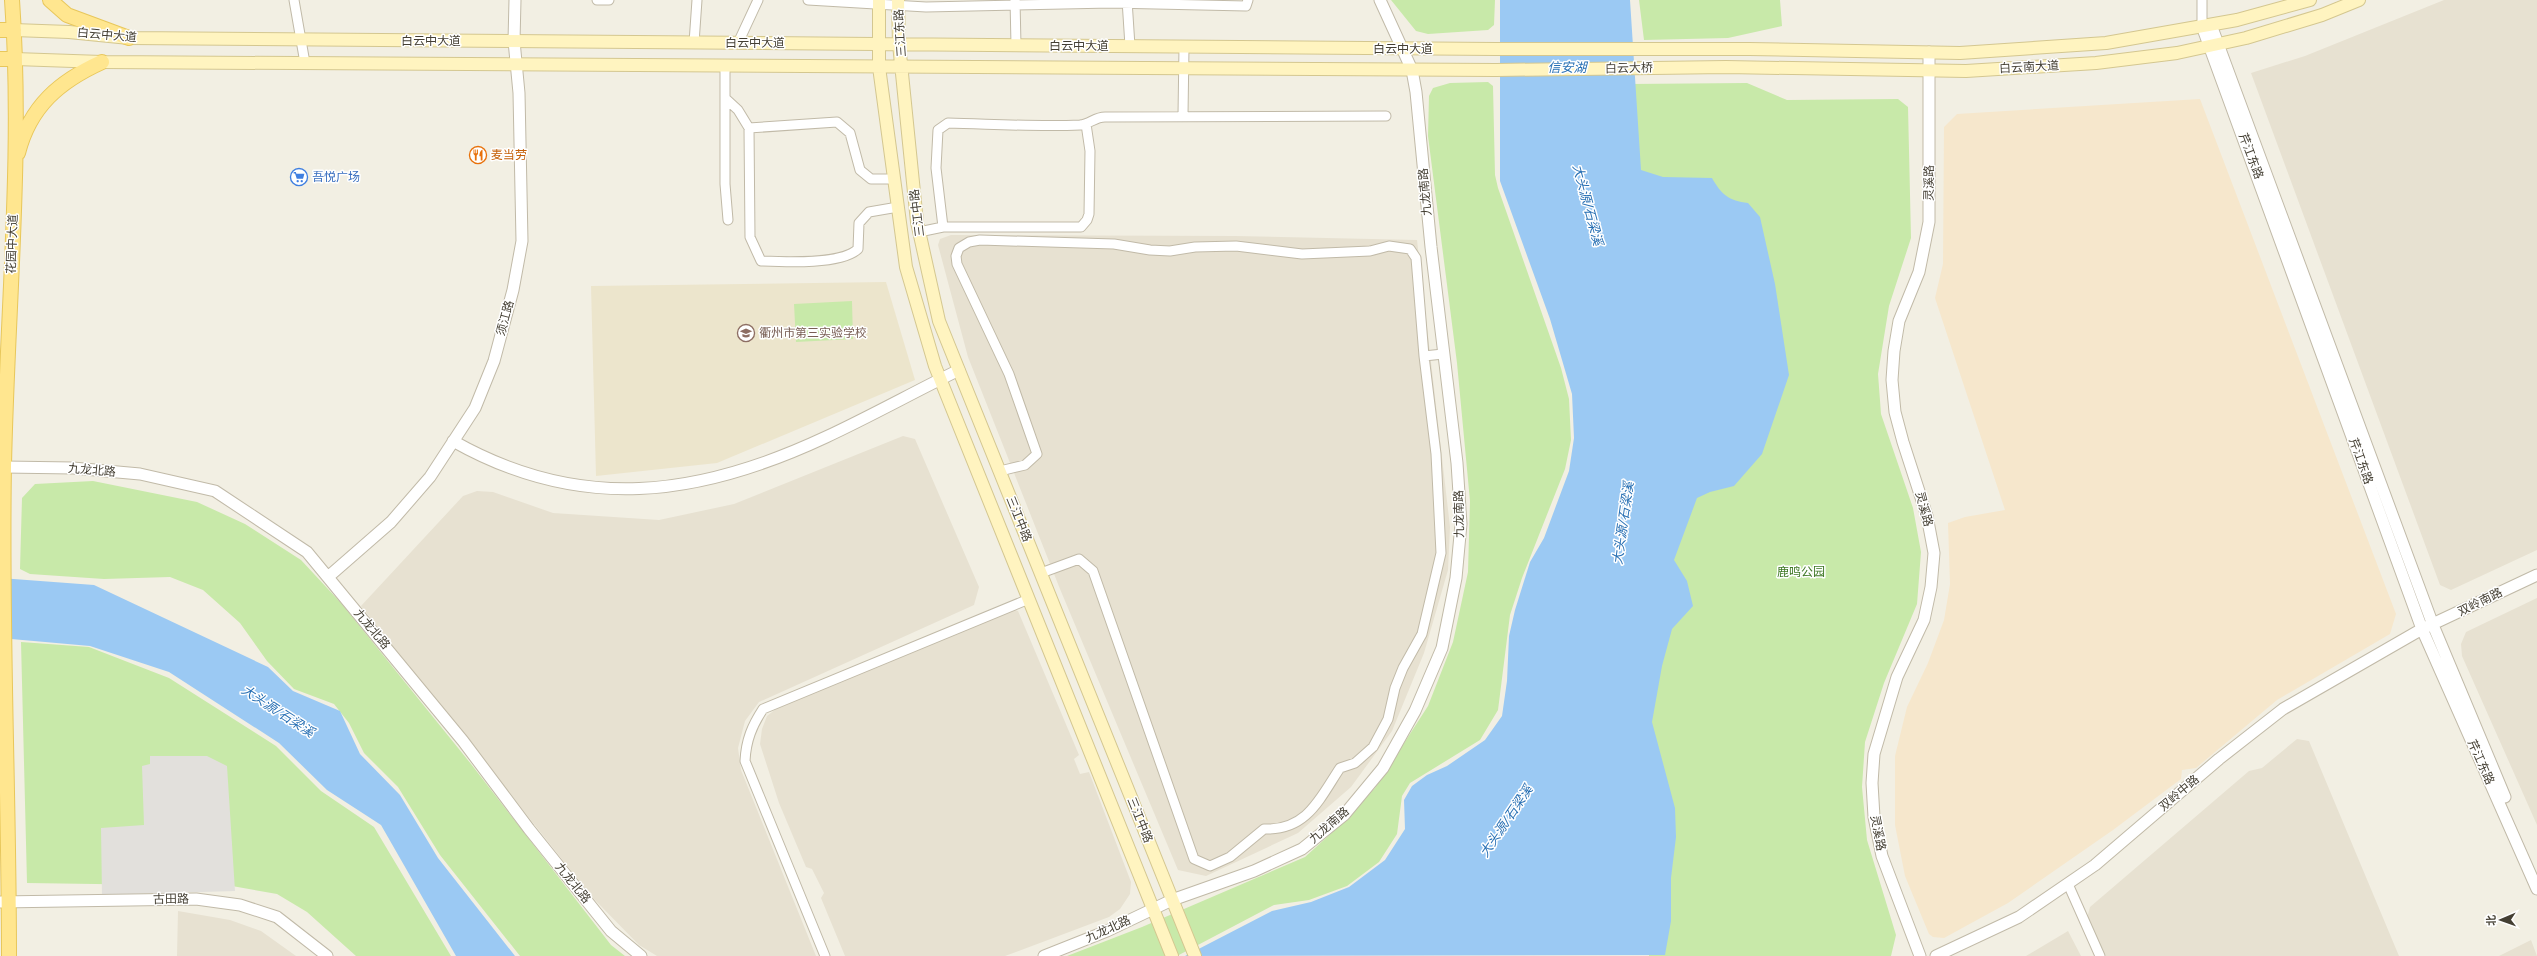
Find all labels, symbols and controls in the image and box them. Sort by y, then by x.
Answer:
street label: 三江东路 [891,9,909,57]
street label: 白云中大道 [76,25,138,45]
street label: 白云中大道 [401,34,461,48]
street label: 白云中大道 [725,36,785,50]
street label: 白云中大道 [1049,39,1109,53]
street label: 白云中大道 [1373,42,1433,56]
street label: 白云南大道 [1999,58,2059,76]
water label: 信安湖 [1547,60,1588,75]
street label: 白云大桥 [1605,61,1653,75]
street label: 芹江东路 [2236,131,2266,181]
restaurant icon: 麦当劳 [468,145,488,165]
place label: 麦当劳 [491,148,527,162]
water label: 大头源/石梁溪 [1570,163,1607,249]
street label: 灵溪路 [1922,165,1936,201]
supermarket icon: 吾悦广场 [289,167,309,187]
street label: 九龙南路 [1416,167,1434,217]
place label: 吾悦广场 [312,170,360,184]
street label: 三江中路 [907,188,927,238]
street label: 花园中大道 [4,214,20,274]
street label: 须江路 [494,299,516,337]
school or university icon: 衢州市第三实验学校 [736,323,756,343]
place label: 衢州市第三实验学校 [759,326,867,340]
street label: 芹江东路 [2346,436,2376,486]
street label: 九龙北路 [67,461,117,479]
water label: 大头源/石梁溪 [1610,479,1637,565]
street label: 九龙南路 [1452,490,1466,538]
street label: 灵溪路 [1913,490,1935,528]
street label: 三江中路 [1004,494,1034,544]
park label: 鹿鸣公园 [1777,565,1825,579]
street label: 双岭南路 [2455,585,2505,619]
street label: 九龙北路 [351,606,393,652]
water label: 大头源/石梁溪 [239,682,319,741]
street label: 芹江东路 [2465,737,2497,787]
street label: 双岭中路 [2156,772,2202,814]
water label: 大头源/石梁溪 [1476,781,1537,860]
street label: 三江中路 [1125,795,1155,845]
street label: 九龙南路 [1306,804,1352,846]
street label: 灵溪路 [1868,814,1888,852]
street label: 九龙北路 [552,860,594,906]
street label: 古田路 [153,892,189,906]
north arrow [2481,900,2521,940]
street label: 九龙北路 [1083,913,1133,945]
text: 北 [2485,915,2498,926]

